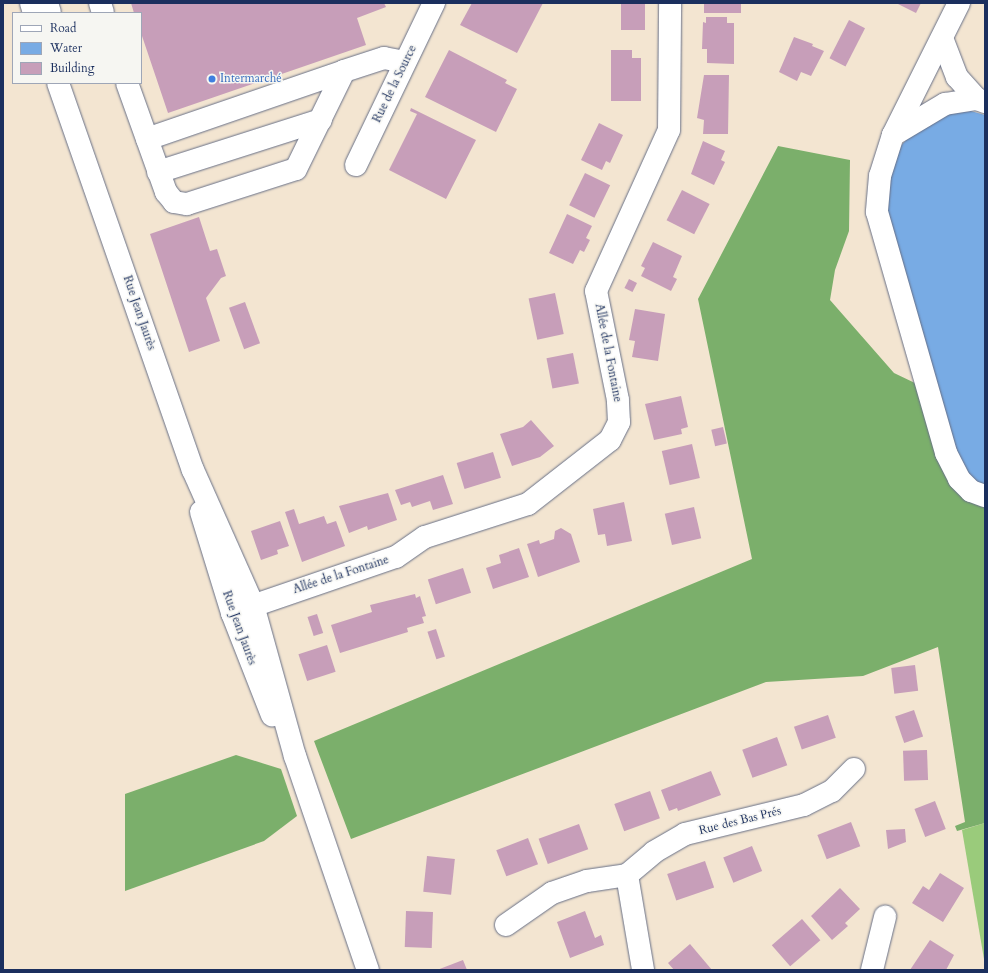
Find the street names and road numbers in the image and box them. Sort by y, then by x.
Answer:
street label: Rue de la Source [370,43,420,125]
street label: Rue Jean Jaurès [119,274,159,352]
street label: Allée de la Fontaine [591,303,625,403]
street label: Allée de la Fontaine [291,553,391,597]
street label: Rue Jean Jaurès [219,589,259,667]
street label: Rue des Bas Prés [697,804,783,838]

